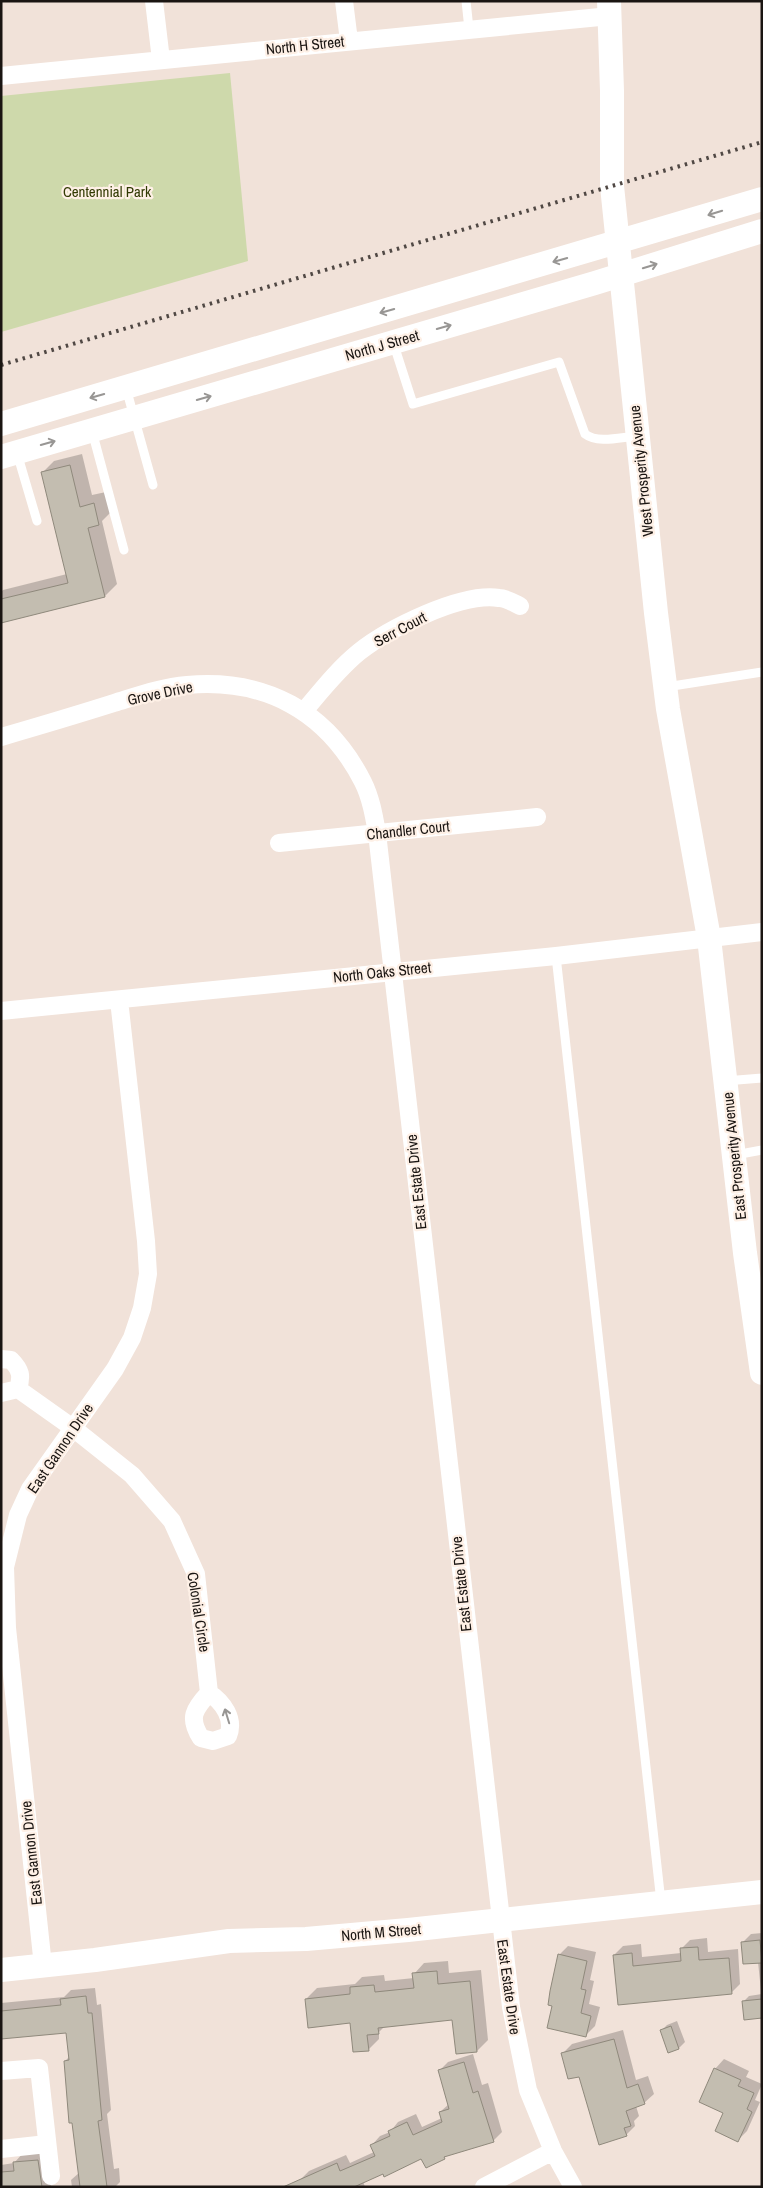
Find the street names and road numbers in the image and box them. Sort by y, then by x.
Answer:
street label: North H Street [265,30,346,60]
street label: North J Street [343,324,422,366]
street label: West Prosperity Avenue [624,404,658,538]
street label: Serr Court [370,606,430,652]
street label: Grove Drive [125,676,195,710]
street label: Chandler Court [365,815,451,845]
street label: North Oaks Street [332,956,433,988]
street label: East Prosperity Avenue [717,1091,751,1221]
street label: East Estate Drive [401,1133,431,1231]
street label: East Gannon Drive [22,1399,98,1497]
street label: East Estate Drive [446,1535,476,1633]
street label: Colonial Circle [182,1571,216,1654]
street label: East Gannon Drive [15,1800,47,1906]
street label: North M Street [340,1918,422,1946]
street label: East Estate Drive [492,1938,526,2036]

